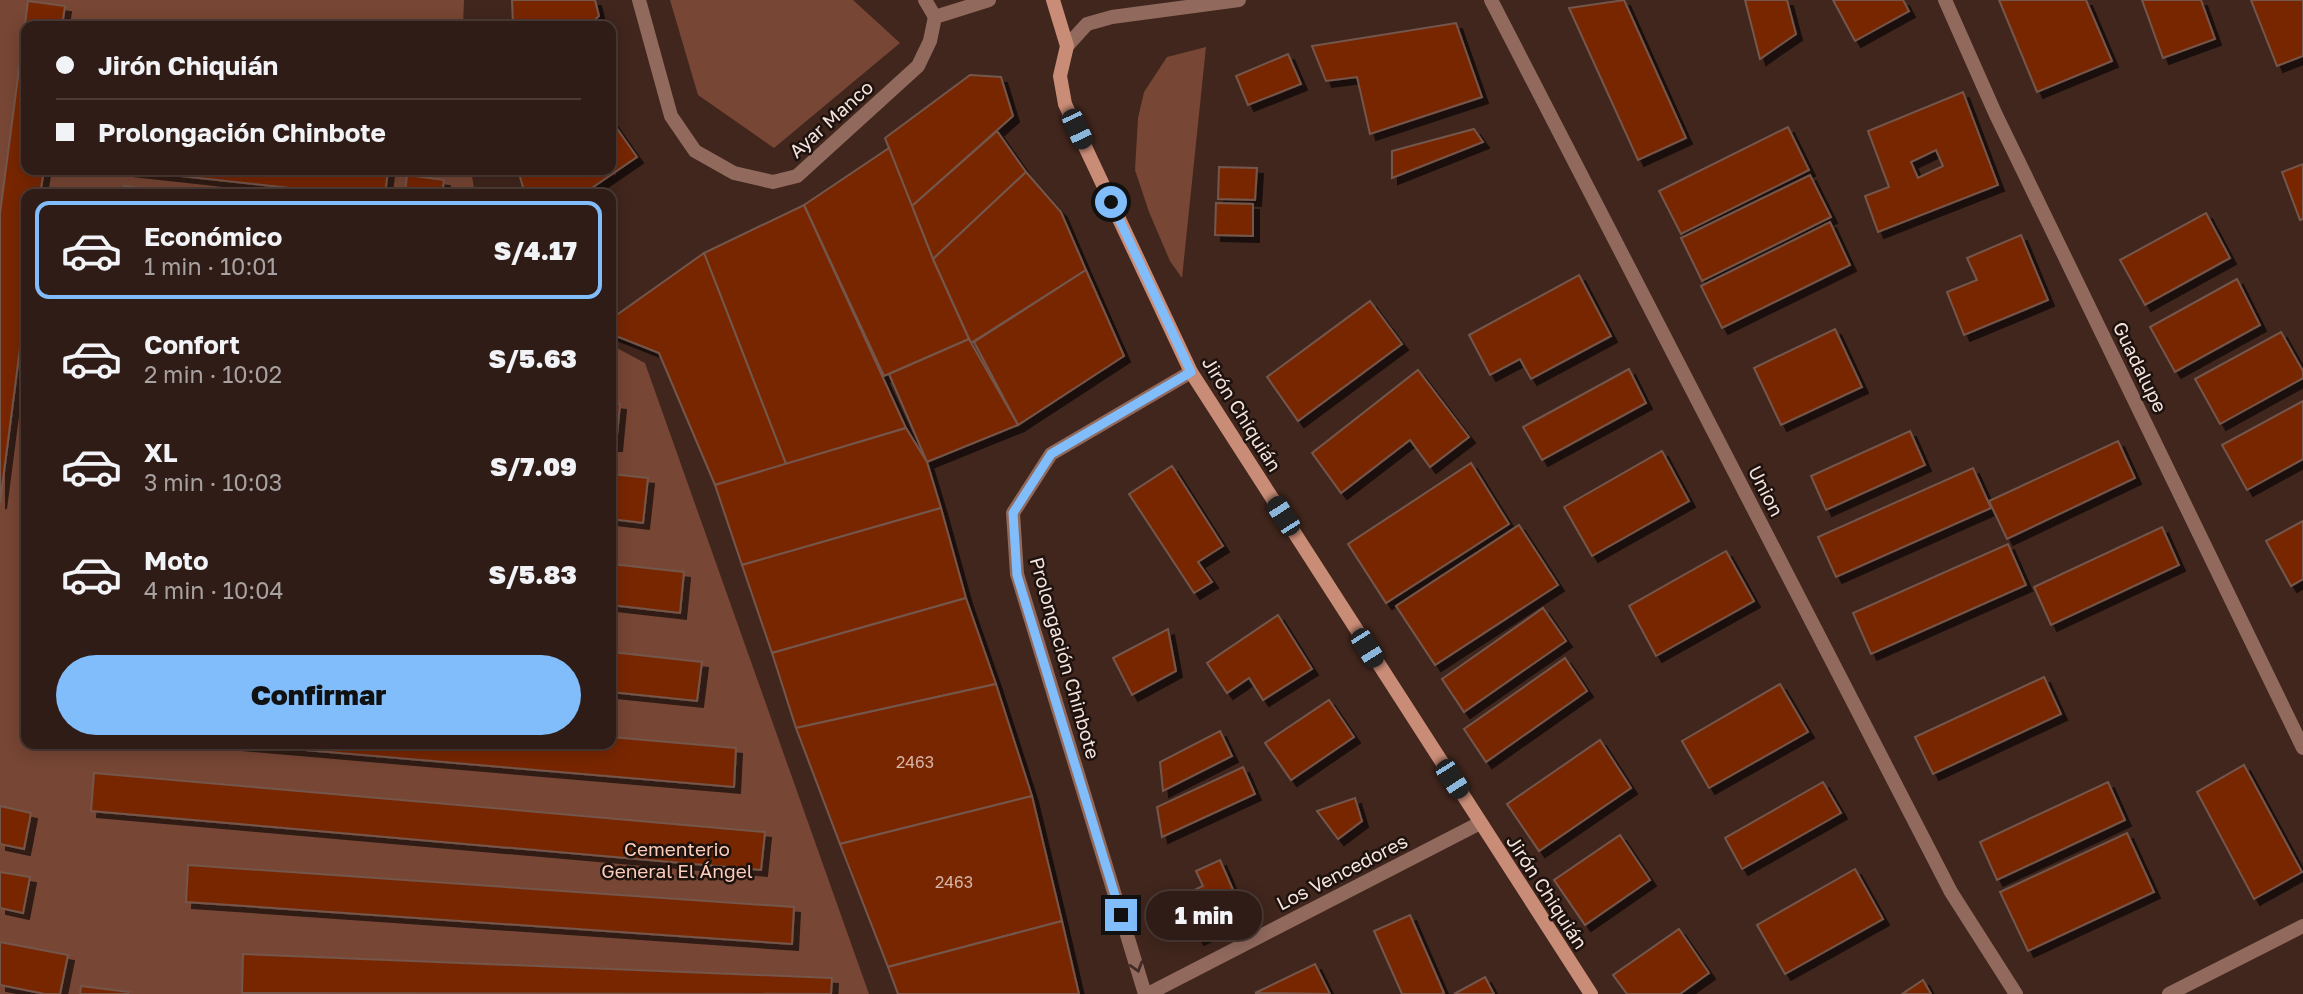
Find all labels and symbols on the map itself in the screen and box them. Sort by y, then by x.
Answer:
street label: Ayar Manco [784,75,877,162]
car [1059,106,1096,152]
route start [1095,186,1127,218]
street label: Guadalupe [2109,318,2172,416]
street label: Jirón Chiquián [1198,352,1287,475]
street label: Union [1744,462,1789,520]
car [1263,493,1304,539]
street label: Prolongación Chinbote [1026,554,1105,761]
car [1347,625,1388,671]
house number: 2463 [896,752,934,772]
car [1432,756,1473,802]
street label: Los Vencedores [1272,829,1411,914]
street label: Jirón Chiquián [1502,830,1593,953]
park label: Cementerio General El Ángel [601,837,753,882]
house number: 2463 [935,872,973,892]
callout: 1 min [1146,890,1261,940]
route end [1105,899,1137,931]
one-way arrow [1128,961,1143,973]

